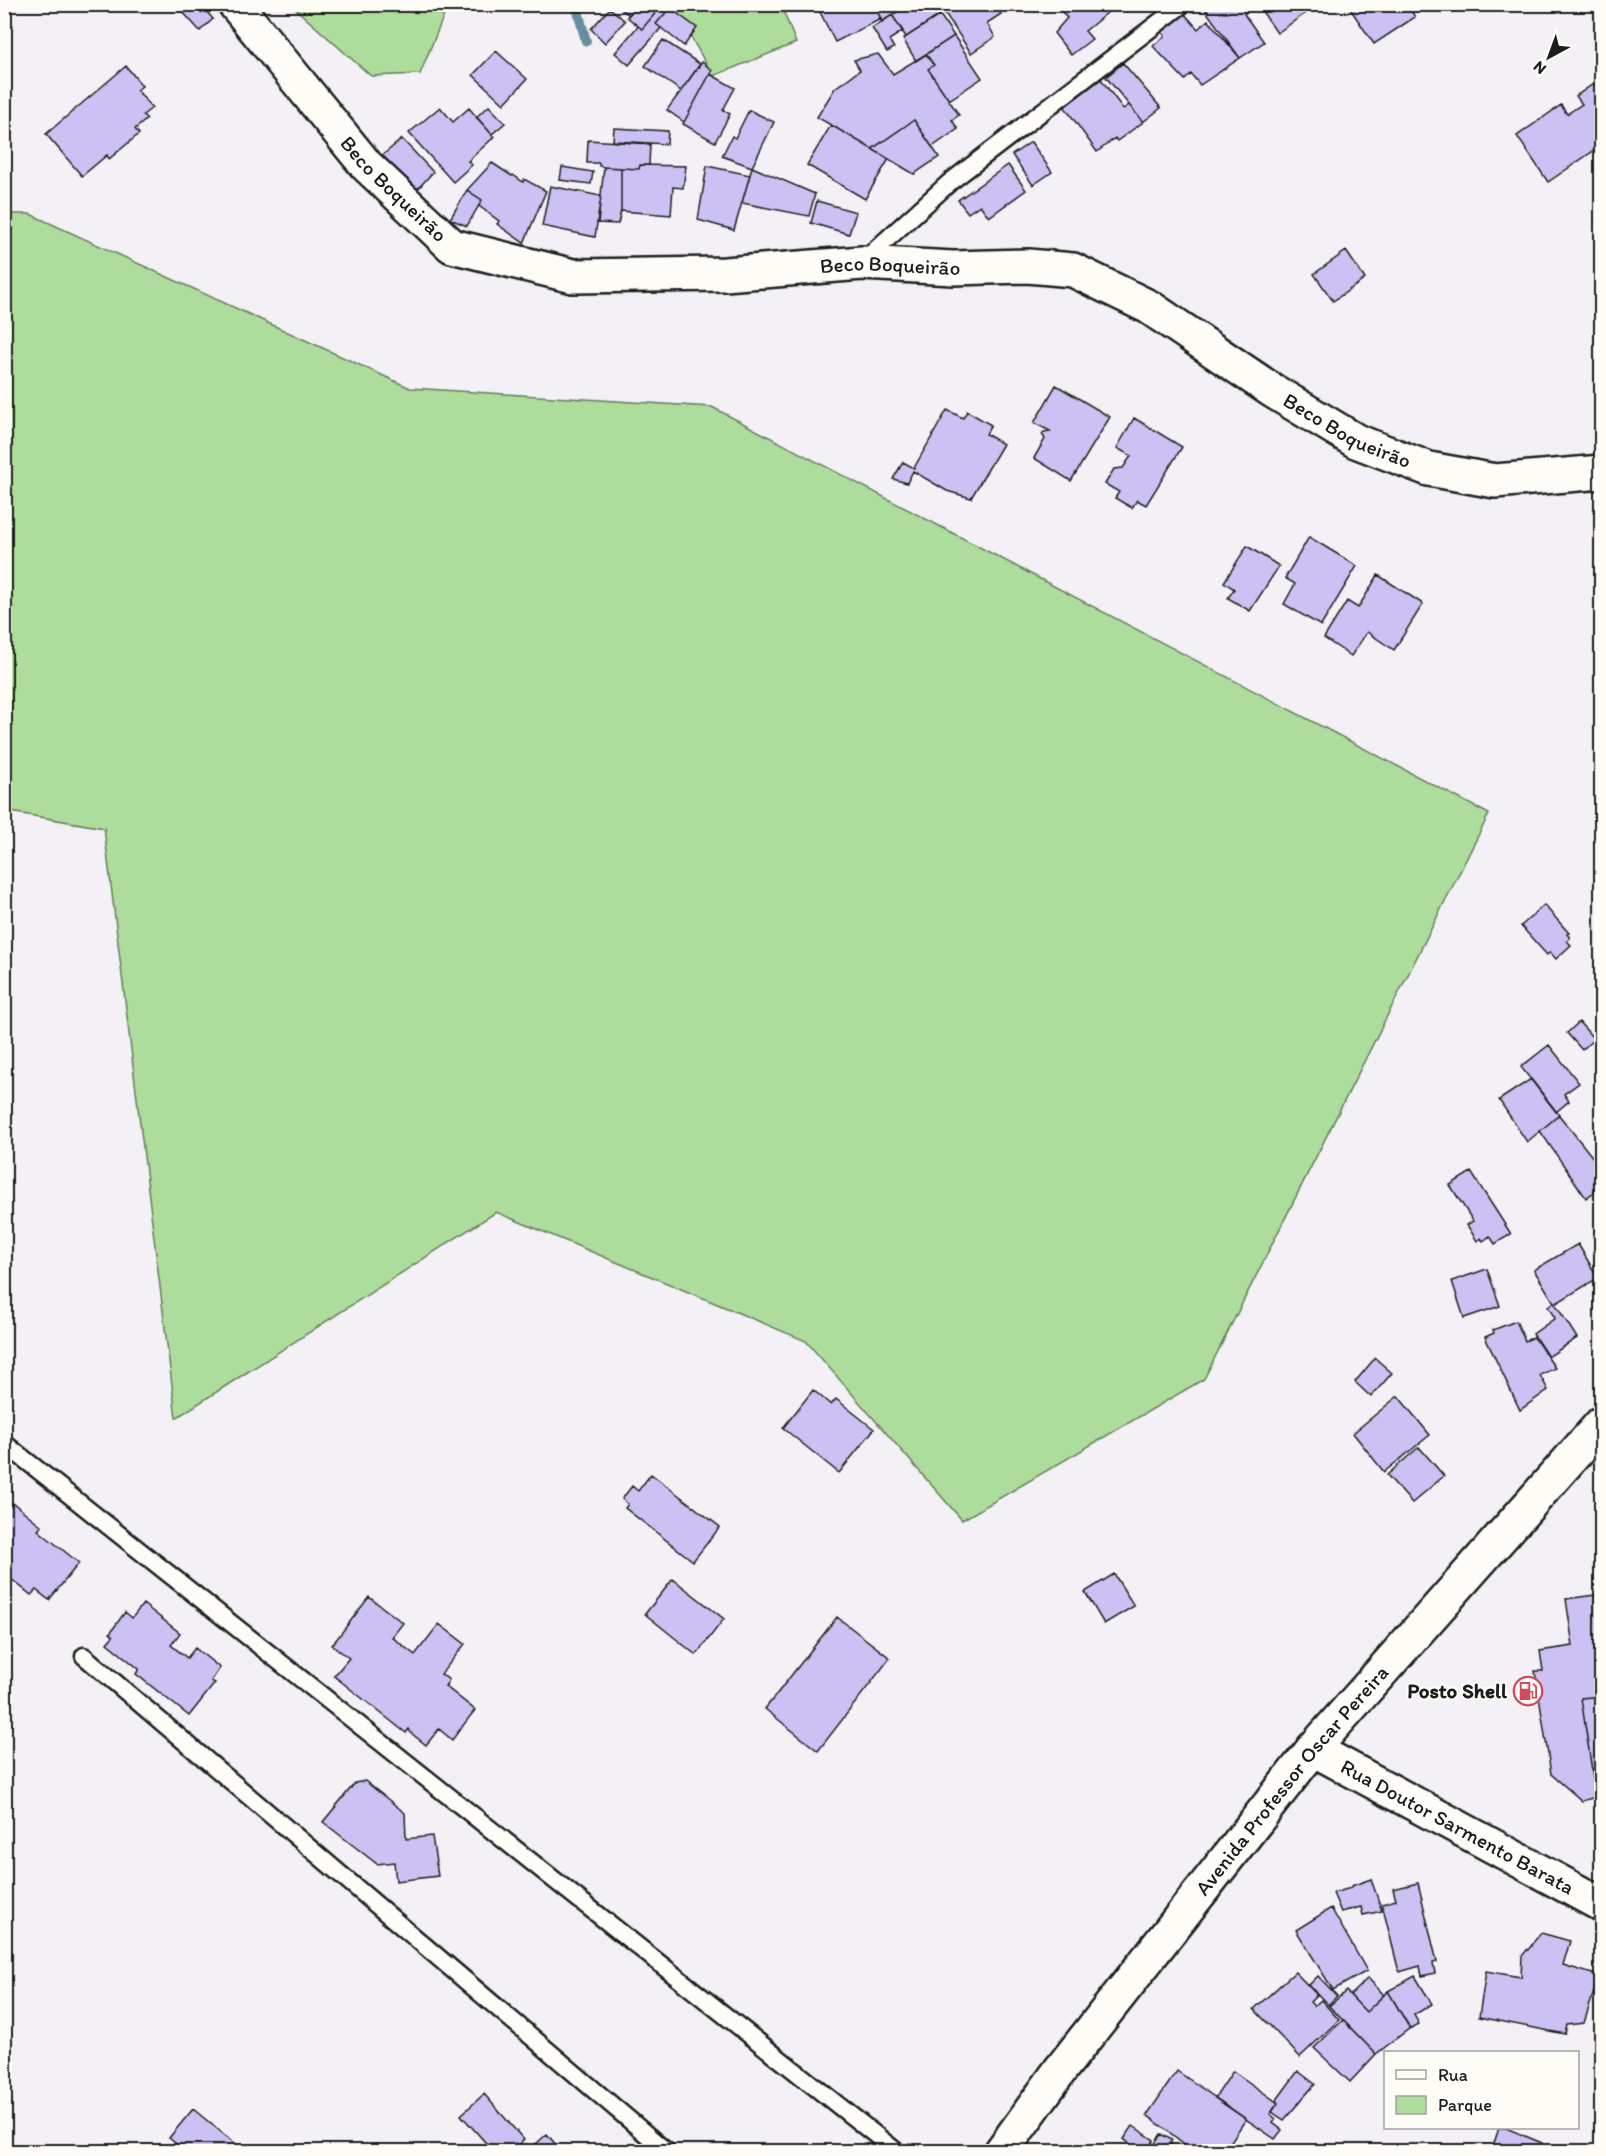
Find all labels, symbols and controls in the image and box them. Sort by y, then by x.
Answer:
north arrow [1519,27,1579,87]
text: N [1529,57,1550,79]
street label: Beco Boqueirão [335,131,453,247]
street label: Beco Boqueirão [819,250,961,280]
street label: Beco Boqueirão [1279,387,1415,473]
street label: Avenida Professor Oscar Pereira [1190,1660,1393,1900]
fuel station icon: Posto Shell [1512,1675,1544,1707]
place label: Posto Shell [1407,1678,1508,1703]
street label: Rua Doutor Sarmento Barata [1337,1753,1579,1900]
legend [1384,2051,1579,2129]
text: Rua [1438,2064,1468,2086]
text: Parque [1438,2094,1492,2116]

